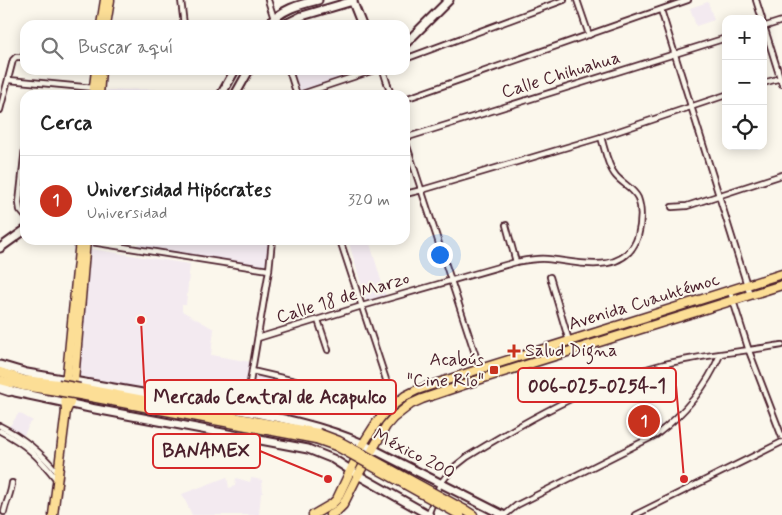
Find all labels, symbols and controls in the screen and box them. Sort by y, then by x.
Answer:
map controls [722,15,767,150]
button: + [722,15,767,60]
search box [20,20,410,75]
icon: search [38,34,66,62]
text: Buscar aquí [78,35,173,60]
street label: Calle Chihuahua [498,45,624,105]
button: − [722,60,767,105]
button: locate [722,105,767,150]
text: Cerca [40,109,93,137]
text: Universidad Hipócrates [87,178,271,203]
text: 1 [52,190,60,211]
text: 320 m [348,190,390,211]
text: Universidad [87,203,167,224]
your location [427,242,453,268]
street label: Calle 18 de Marzo [273,266,413,330]
street label: Avenida Cuauhtémoc [565,268,723,336]
place label: Salud Digna [525,339,617,365]
marker: Salud Digna [507,344,521,358]
place label: Acabús "Cine Río" [407,348,484,393]
marker: Acabús "Cine Río" [488,364,500,376]
callout: 006-025-0254-1 [518,368,676,402]
text: 006-025-0254-1 [528,374,666,399]
callout: Mercado Central de Acapulco [145,380,396,414]
text: Mercado Central de Acapulco [153,385,387,410]
pin: 1 [628,402,660,440]
street label: México 200 [369,423,459,485]
callout: BANAMEX [153,434,260,468]
text: BANAMEX [162,439,250,464]

